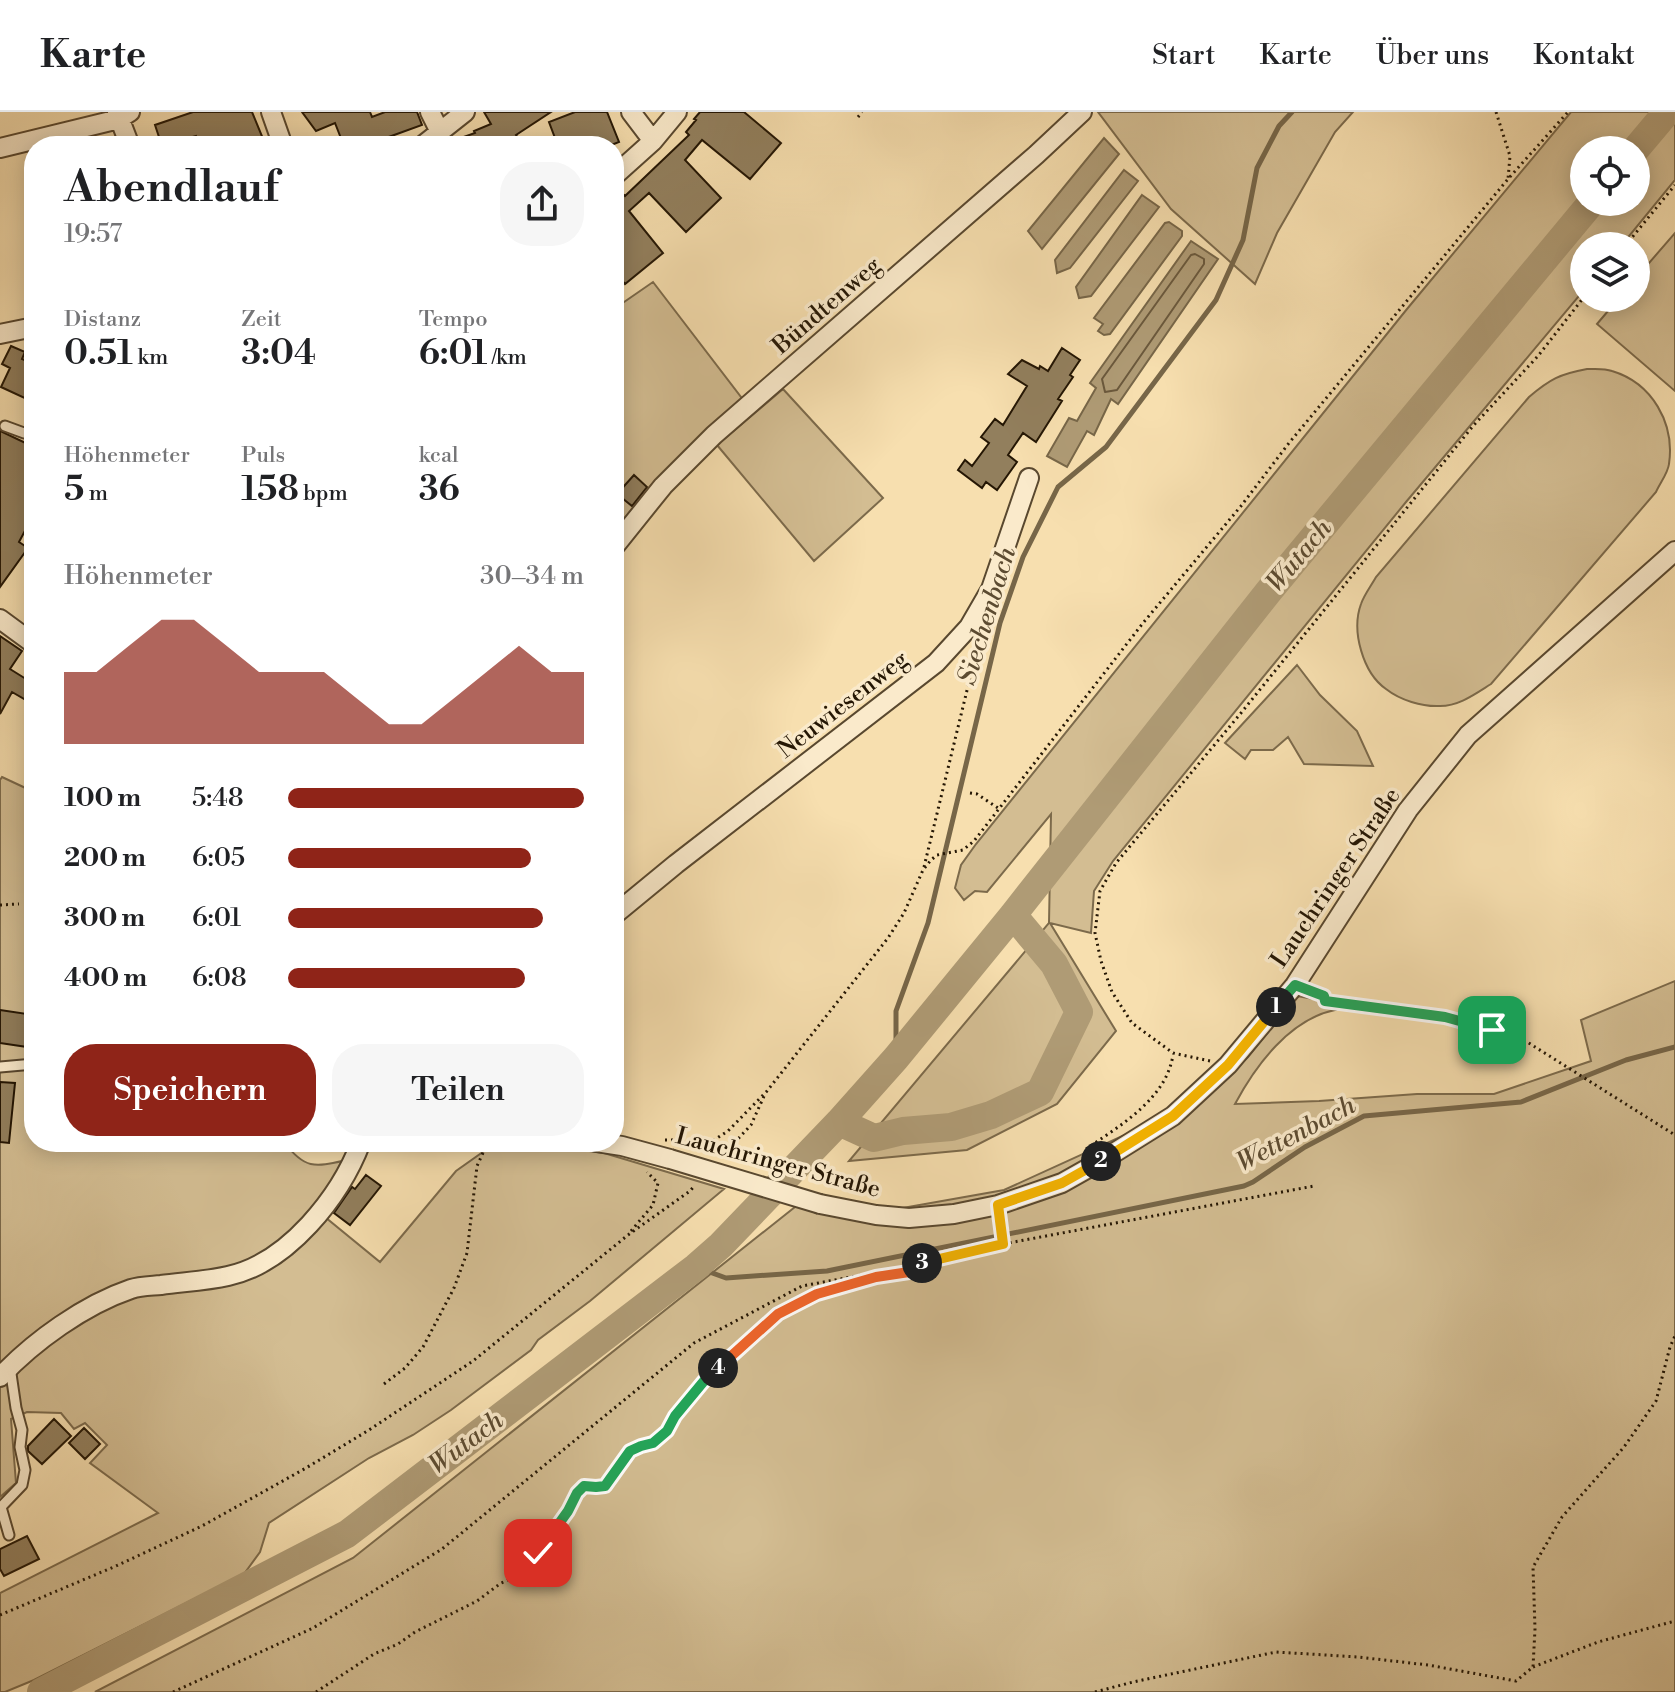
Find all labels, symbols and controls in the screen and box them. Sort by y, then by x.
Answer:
text: Karte [40,32,146,79]
text: Start [1152,38,1215,73]
text: Karte [1259,38,1332,73]
text: Über uns [1376,38,1489,73]
text: Kontakt [1533,38,1635,73]
map controls [1570,136,1650,312]
button: locate [1570,136,1650,216]
text: Abendlauf [64,160,279,215]
button: share [500,162,584,246]
text: 19:57 [64,218,122,250]
button: layers [1570,232,1650,312]
street label: Bündtenweg [766,250,888,362]
text: Distanz [64,306,141,333]
text: Zeit [241,306,282,333]
text: Tempo [419,306,488,333]
text: 0.51 [64,333,133,375]
text: 3:04 [241,333,316,375]
text: 6:01 [419,333,487,375]
text: km [133,344,168,371]
text: /km [487,344,527,371]
text: Höhenmeter [64,442,190,469]
text: Puls [241,442,285,469]
text: kcal [419,442,459,469]
text: 5 [64,469,84,511]
text: 158 [241,469,299,511]
text: 36 [419,469,460,511]
text: m [84,480,108,507]
text: bpm [299,480,348,507]
water label: Wutach [1259,513,1339,599]
water label: Siechenbach [951,543,1023,689]
text: Höhenmeter [64,560,213,592]
text: 30–34 m [480,560,584,592]
street label: Neuwiesenweg [772,644,915,765]
text: 100 m [64,782,141,814]
text: 5:48 [192,782,244,814]
street label: Lauchringer Straße [1265,782,1407,974]
text: 200 m [64,842,146,874]
text: 6:05 [192,842,245,874]
text: 300 m [64,902,145,934]
text: 6:01 [192,902,241,934]
text: 400 m [64,962,147,994]
text: 6:08 [192,962,247,994]
pin: 1 [1256,987,1296,1027]
text: 1 [1271,993,1281,1020]
pin [1458,996,1526,1064]
icon: arrive [1470,1008,1514,1052]
button: Speichern [64,1044,316,1136]
button: Teilen [332,1044,584,1136]
water label: Wettenbach [1231,1089,1362,1179]
street label: Lauchringer Straße [672,1121,884,1205]
pin: 2 [1081,1141,1121,1181]
text: 2 [1094,1147,1108,1174]
pin: 3 [902,1243,942,1283]
text: 3 [915,1249,929,1276]
pin: 4 [698,1348,738,1388]
text: 4 [711,1354,725,1381]
water label: Wutach [422,1404,510,1481]
pin [504,1519,572,1587]
icon: check [516,1531,560,1575]

